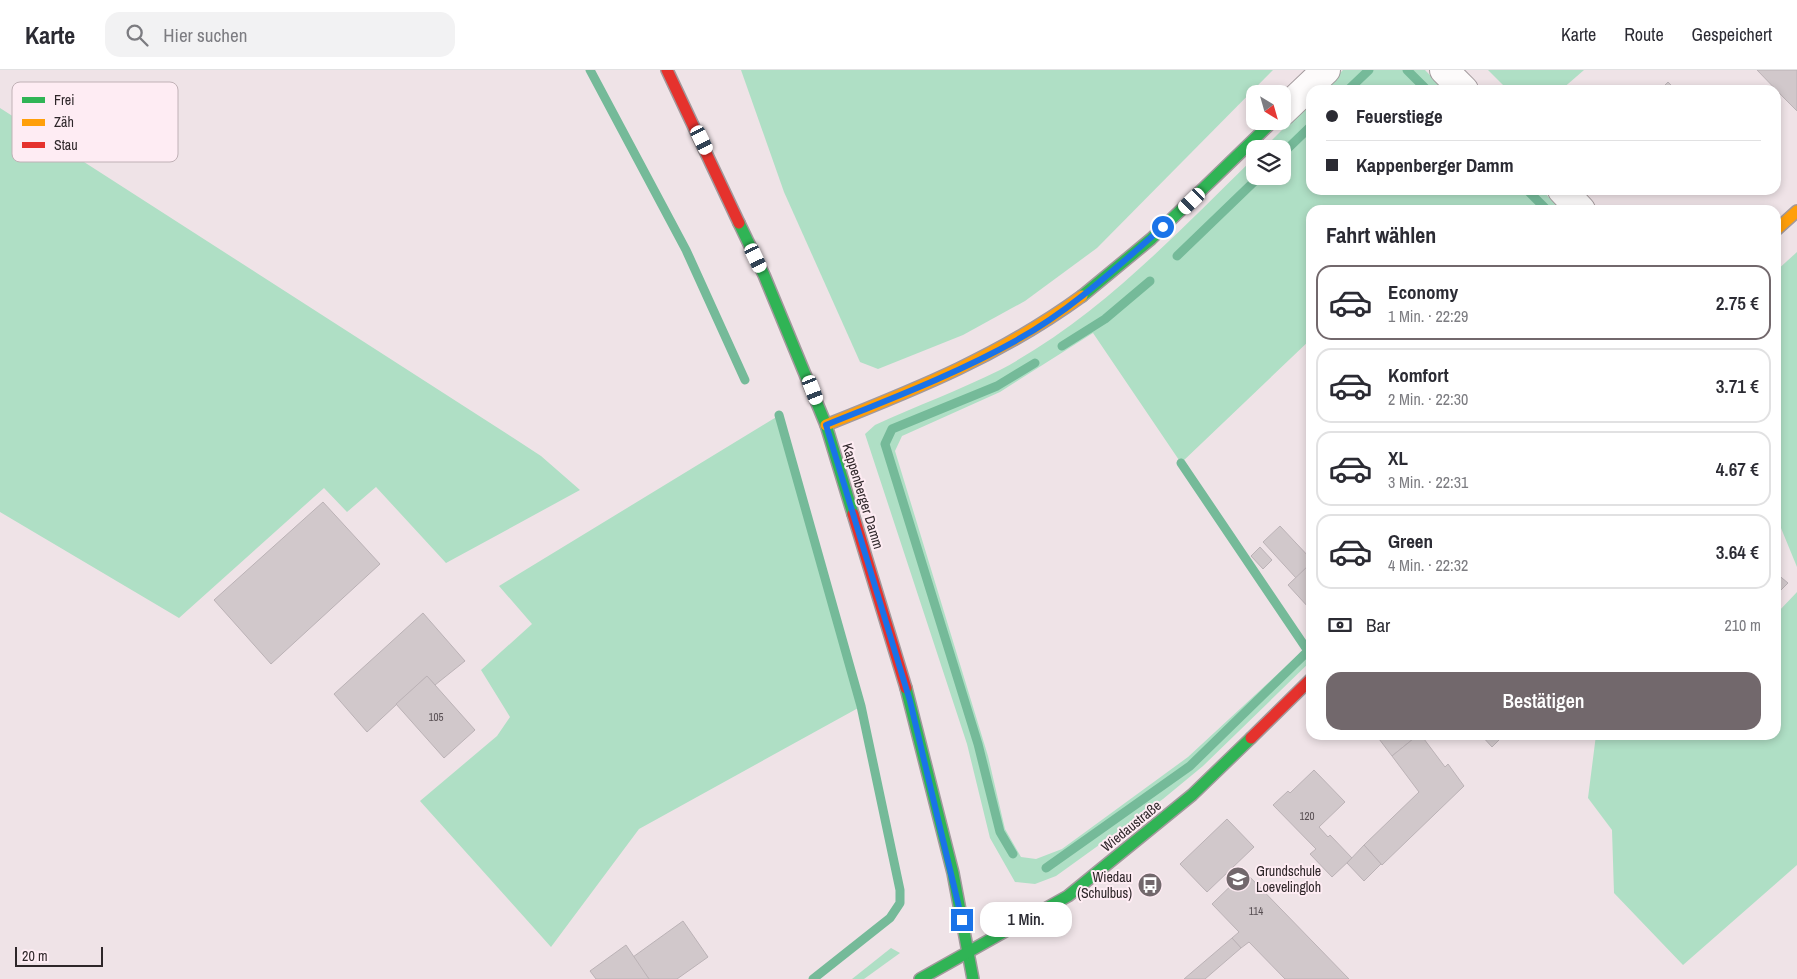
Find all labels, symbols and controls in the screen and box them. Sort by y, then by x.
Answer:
search box [105,12,455,57]
text: Karte [25,19,75,51]
icon: search [123,21,151,49]
text: Hier suchen [163,22,247,48]
text: Karte [1561,22,1596,47]
text: Route [1624,22,1664,47]
text: Gespeichert [1692,22,1772,47]
legend [12,82,178,162]
north arrow [1246,85,1291,130]
map controls [1246,85,1291,185]
text: Frei [54,91,74,109]
text: Feuerstiege [1356,103,1443,129]
text: Zäh [54,113,74,131]
car [688,123,715,157]
text: Stau [54,136,78,154]
button: layers [1246,140,1291,185]
text: Kappenberger Damm [1356,152,1514,178]
car [1176,185,1208,217]
route start [1152,216,1174,238]
text: Fahrt wählen [1326,220,1436,250]
car [742,241,769,275]
text: Economy [1388,279,1458,305]
icon: car [1328,280,1373,325]
text: 2.75 € [1716,290,1759,316]
text: 1 Min. · 22:29 [1388,305,1468,327]
text: Komfort [1388,362,1449,388]
icon: car [1328,363,1373,408]
car [800,373,825,407]
text: 3.71 € [1716,373,1759,399]
text: 2 Min. · 22:30 [1388,388,1468,410]
street label: Kappenberger Damm [838,441,888,551]
text: XL [1388,445,1408,471]
icon: car [1328,446,1373,491]
text: 4.67 € [1716,456,1759,482]
text: 3 Min. · 22:31 [1388,471,1468,493]
text: Green [1388,528,1433,554]
icon: car [1328,529,1373,574]
text: 3.64 € [1716,539,1759,565]
text: 4 Min. · 22:32 [1388,554,1468,576]
icon: cash [1326,611,1354,639]
text: Bar [1366,612,1390,638]
text: 210 m [1725,614,1761,636]
button: Bestätigen [1326,672,1761,730]
house number: 105 [428,710,444,724]
street label: Wiedaustraße [1097,796,1165,856]
house number: 120 [1299,809,1315,823]
place label: Grundschule Loevelingloh [1256,862,1321,896]
school or university icon: Grundschule Loevelingloh [1225,866,1251,892]
place label: Wiedau (Schulbus) [1077,868,1132,902]
bus stop icon: Wiedau (Schulbus) [1137,872,1163,898]
callout: 1 Min. [980,902,1072,938]
house number: 114 [1249,904,1263,918]
text: 1 Min. [1008,908,1044,930]
route end [951,909,973,931]
scale bar [15,944,102,967]
text: 20 m [22,947,48,965]

